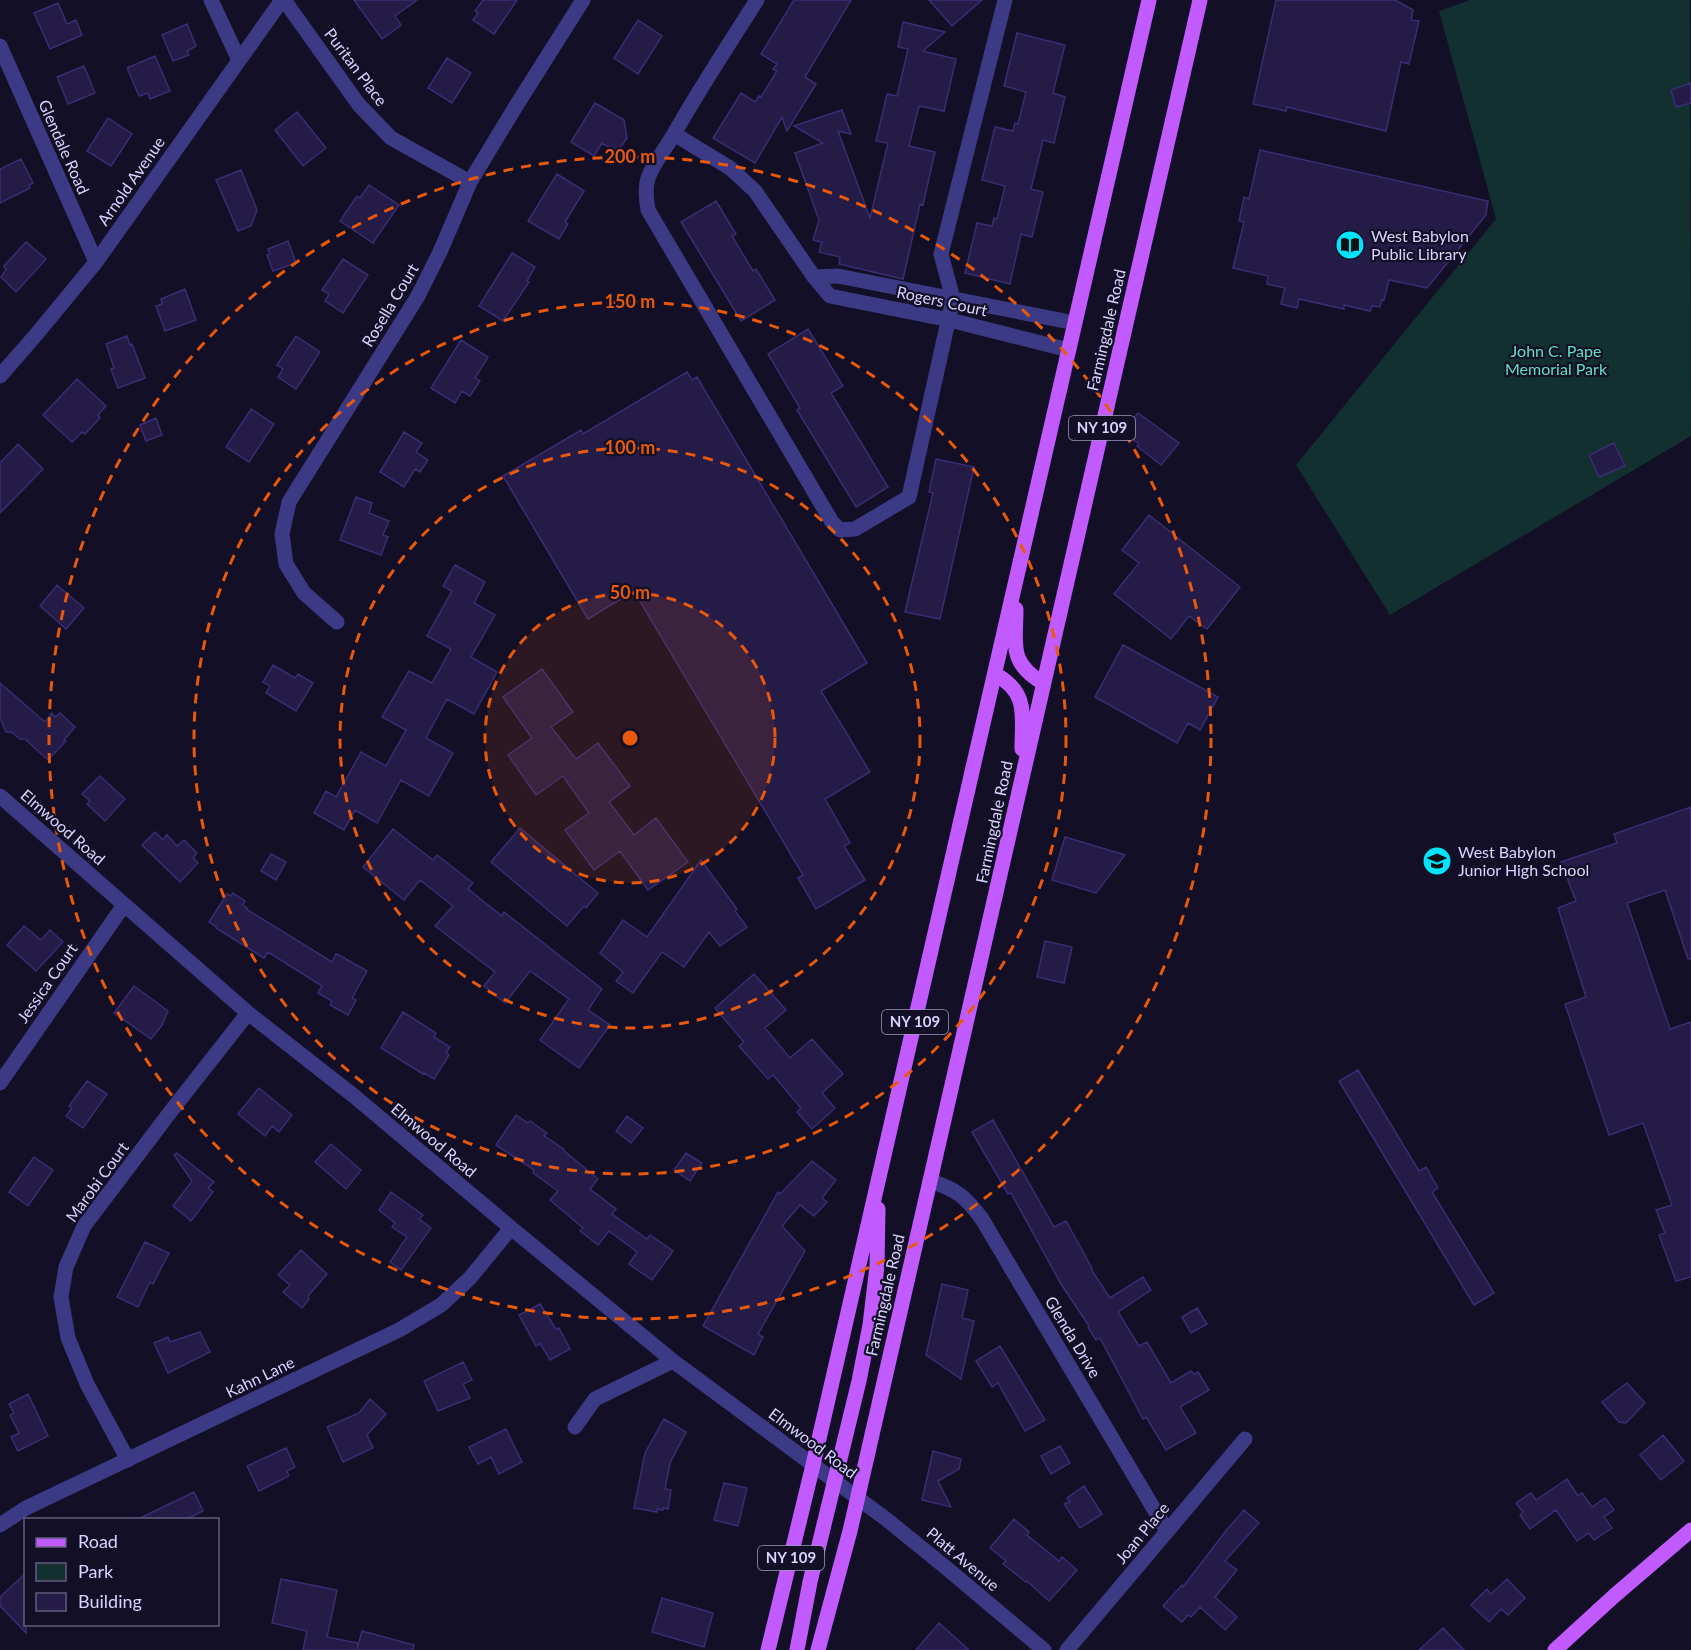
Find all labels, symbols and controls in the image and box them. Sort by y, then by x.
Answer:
street label: Puritan Place [321,24,392,109]
street label: Glendale Road [35,97,94,197]
street label: Arnold Avenue [93,133,168,229]
text: 200 m [605,145,655,167]
place label: West Babylon Public Library [1371,226,1469,263]
library icon: West Babylon Public Library [1334,229,1366,261]
street label: Rosella Court [357,259,422,350]
street label: Farmingdale Road [1082,267,1129,393]
street label: Rogers Court [895,282,989,319]
text: 150 m [605,290,655,312]
park label: John C. Pape Memorial Park [1505,341,1608,378]
road number: NY 109 [1069,416,1135,440]
text: 100 m [605,436,655,458]
text: 50 m [610,581,650,603]
centre of rings [620,728,640,748]
street label: Farmingdale Road [971,759,1016,885]
street label: Elmwood Road [17,785,109,868]
place label: West Babylon Junior High School [1458,842,1589,879]
school or university icon: West Babylon Junior High School [1421,845,1453,877]
street label: Jessica Court [12,939,81,1026]
road number: NY 109 [882,1010,948,1034]
street label: Elmwood Road [388,1099,481,1181]
street label: Marobi Court [61,1138,132,1225]
street label: Farmingdale Road [861,1232,908,1358]
street label: Glenda Drive [1042,1292,1105,1381]
street label: Kahn Lane [222,1352,297,1401]
street label: Elmwood Road [766,1403,861,1482]
street label: Joan Place [1111,1498,1173,1567]
legend [24,1518,219,1626]
street label: Platt Avenue [923,1523,1003,1594]
text: Road [78,1530,118,1552]
road number: NY 109 [758,1546,824,1570]
text: Park [78,1560,114,1582]
text: Building [78,1590,142,1612]

